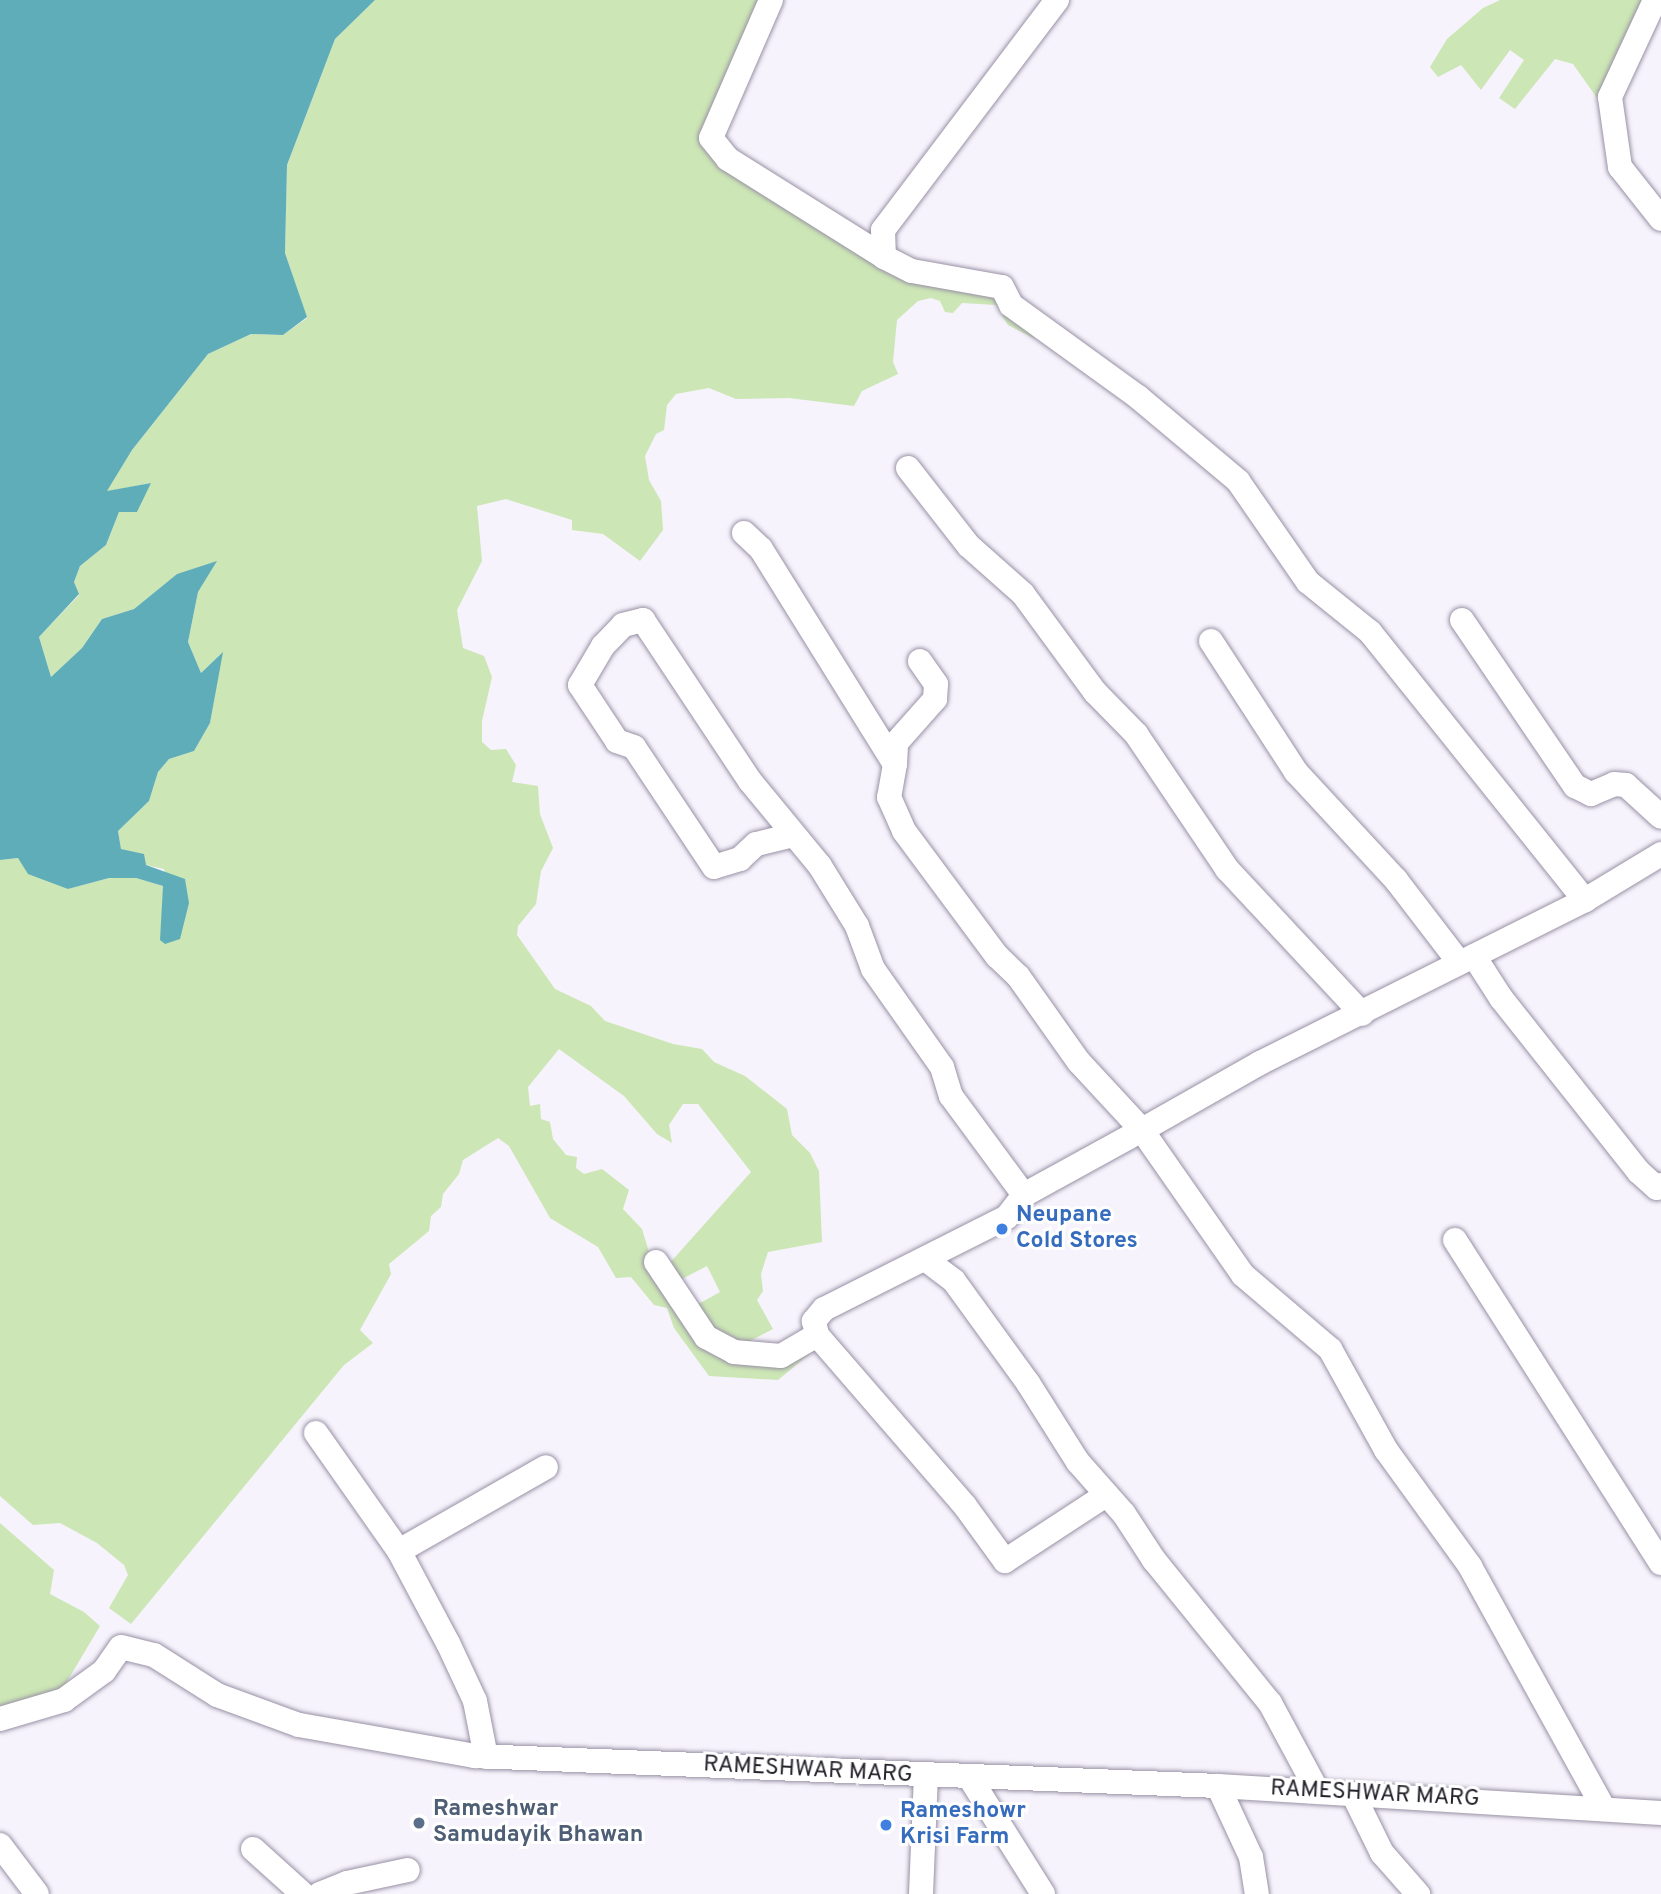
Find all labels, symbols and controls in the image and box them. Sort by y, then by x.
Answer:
place label: Neupane Cold Stores [1016,1202,1138,1256]
marker: Neupane Cold Stores [994,1221,1010,1237]
street label: RAMESHWAR MARG [703,1752,913,1790]
street label: RAMESHWAR MARG [1270,1776,1480,1814]
place label: Rameshwar Samudayik Bhawan [433,1796,643,1850]
place label: Rameshowr Krisi Farm [900,1798,1026,1852]
marker: Rameshwar Samudayik Bhawan [411,1815,427,1831]
marker: Rameshowr Krisi Farm [878,1817,894,1833]

